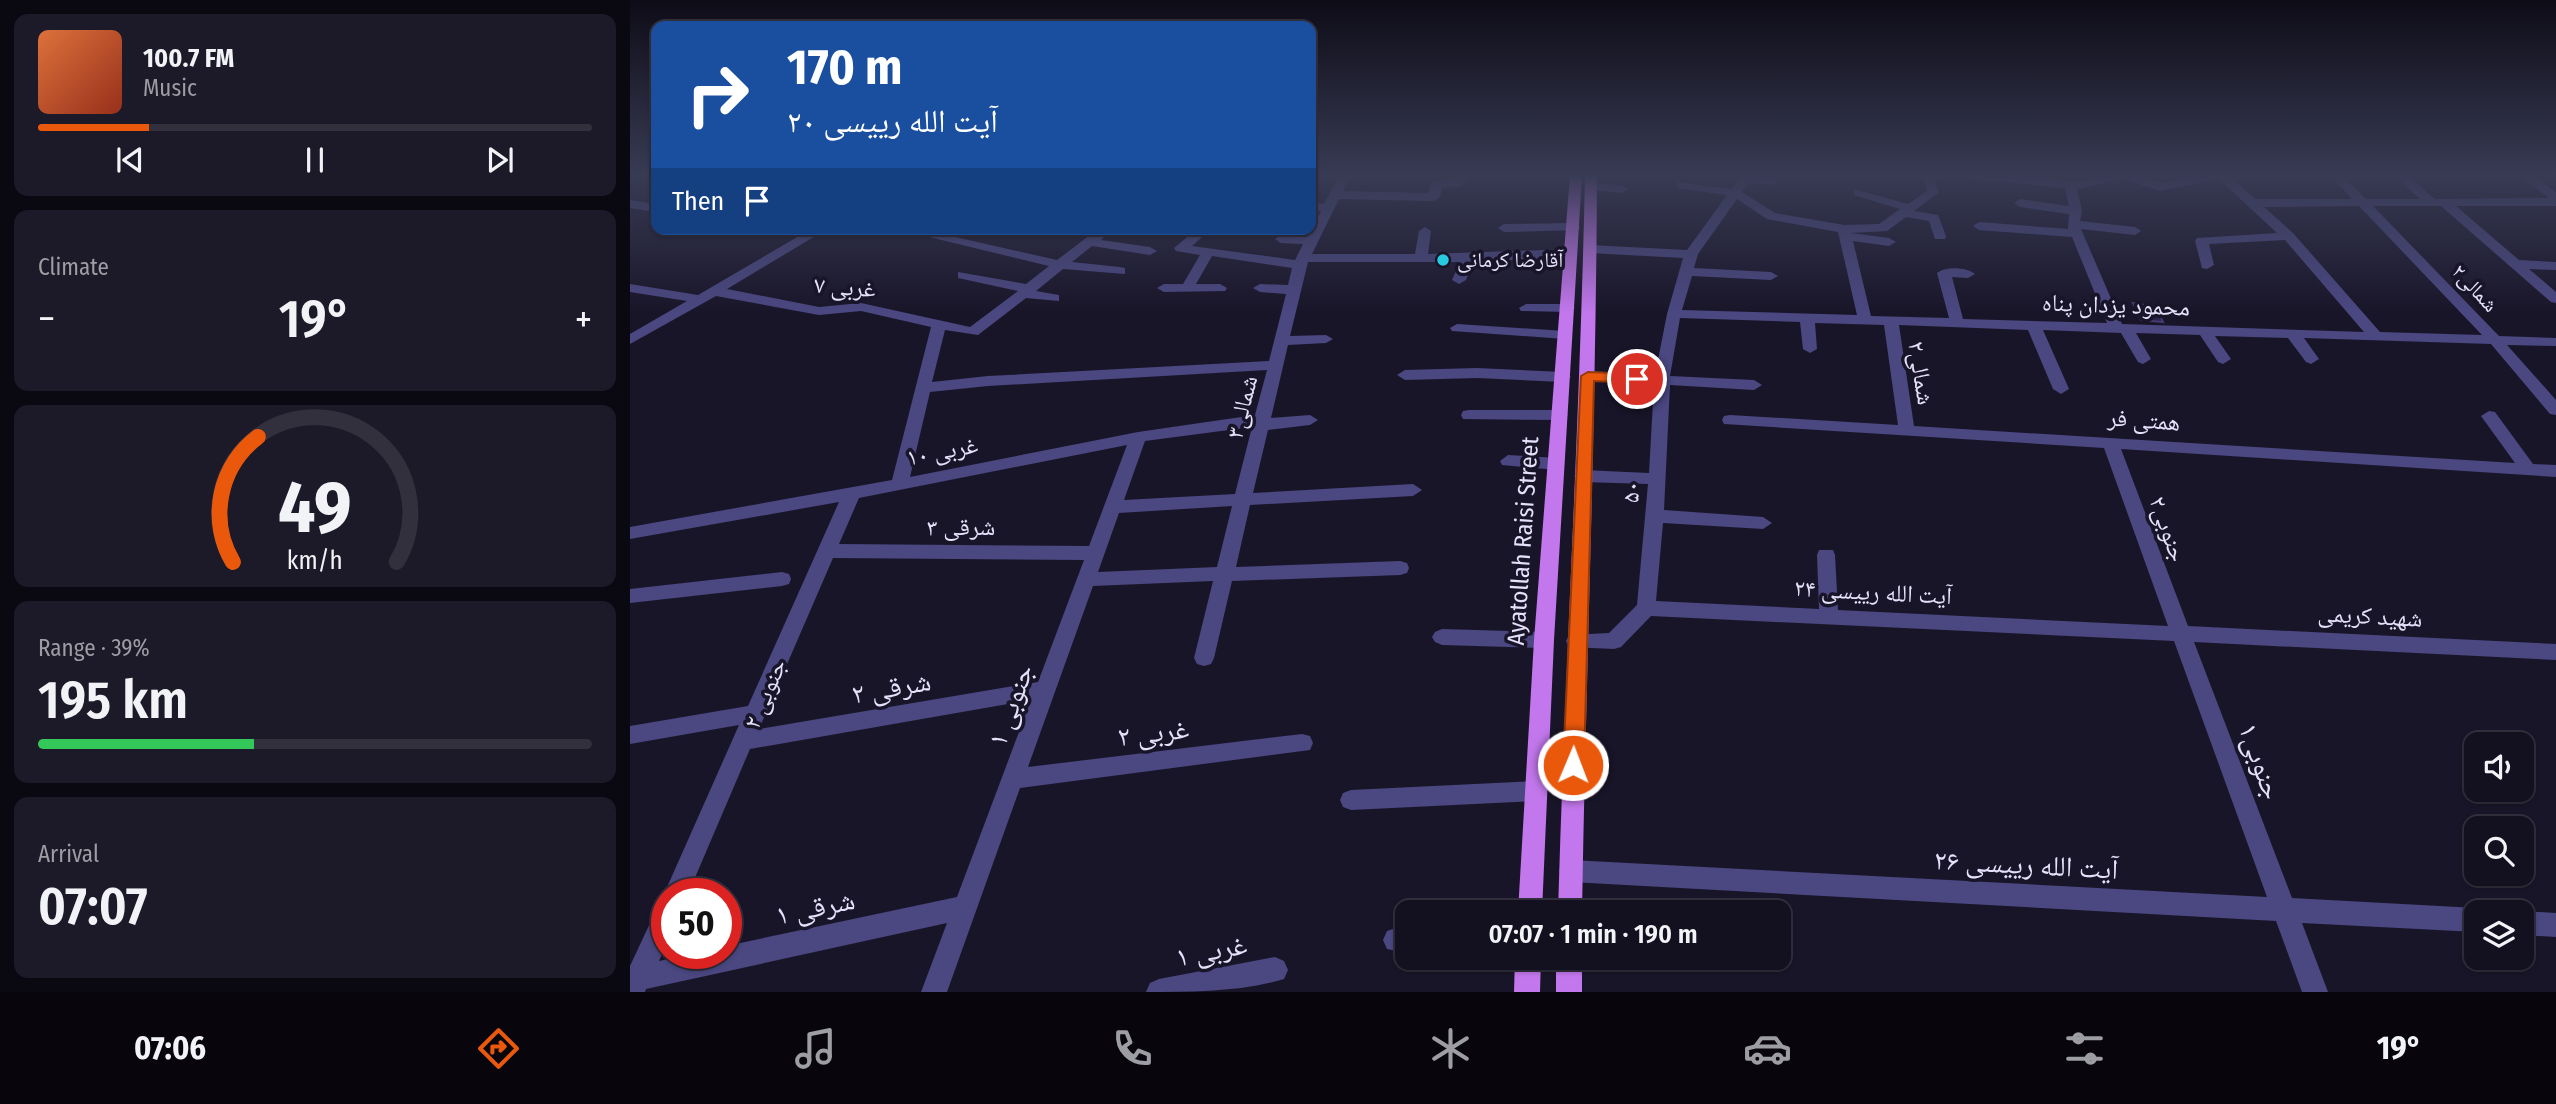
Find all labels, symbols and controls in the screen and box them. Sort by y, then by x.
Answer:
text: 170 m [787,38,903,97]
text: 100.7 FM [143,43,234,74]
icon: right [672,49,763,140]
text: Music [143,74,197,102]
text: آیت الله رییسی ۲۰ [787,102,998,140]
icon: previous [111,141,149,179]
icon: pause [296,141,334,179]
icon: next [481,141,519,179]
icon: arrive [738,182,776,220]
text: Then [672,186,724,217]
place label: آقارضا کرمانی [1457,247,1564,273]
marker: آقارضا کرمانی [1435,252,1451,268]
text: Climate [38,253,109,281]
street label: شمالی۲ [2446,259,2504,317]
street label: غربی ۷ [813,271,877,303]
text: 19° [279,288,351,351]
street label: محمود یزدان پناه [2042,288,2190,322]
text: − [38,296,55,342]
text: + [575,296,592,342]
street label: شمالی۲ [1902,339,1940,407]
pin [1607,349,1667,409]
icon: arrive [1618,360,1656,398]
street label: شمالی۳ [1221,372,1263,442]
street label: همتی فر [2106,403,2181,437]
street label: غربی ۱۰ [904,430,980,472]
street label: Ayatollah Raisi Street [1502,436,1544,646]
text: 49 [278,464,352,551]
street label: ۵۰ [1616,481,1646,503]
street label: جنوبی۲ [2143,493,2193,565]
street label: شرقی ۳ [927,513,995,541]
text: km/h [287,546,343,576]
street label: آیت الله رییسی ۲۴ [1793,574,1954,610]
street label: شهید کریمی [2317,599,2423,633]
text: Range · 39% [38,634,150,662]
street label: جنوبی ۲ [738,655,792,733]
street label: جنوبی ۱ [980,660,1041,751]
street label: شرقی ۲ [849,664,933,712]
text: 195 km [38,669,188,732]
street label: غربی ۲ [1116,712,1191,754]
street label: جنوبی۱ [2231,719,2289,804]
position arrow [1536,728,1610,802]
map controls [2464,732,2534,970]
button: sound [2464,732,2534,802]
button: search [2464,816,2534,886]
text: Arrival [38,840,99,868]
street label: آیت الله رییسی ۲۶ [1933,843,2120,887]
text: 07:07 [38,875,148,938]
speed limit sign: 50 [651,878,742,969]
street label: شرقی ۱ [773,883,858,933]
button: layers [2464,900,2534,970]
text: 07:07 · 1 min · 190 m [1488,919,1698,950]
street label: غربی ۱ [1173,927,1250,974]
icon: directions [474,1024,523,1073]
icon: music [791,1024,840,1073]
icon: phone [1108,1024,1157,1073]
icon: climate [1426,1024,1475,1073]
icon: car [1743,1024,1792,1073]
icon: filters [2060,1024,2109,1073]
text: 07:06 [134,1029,206,1067]
text: 19° [2377,1029,2422,1067]

